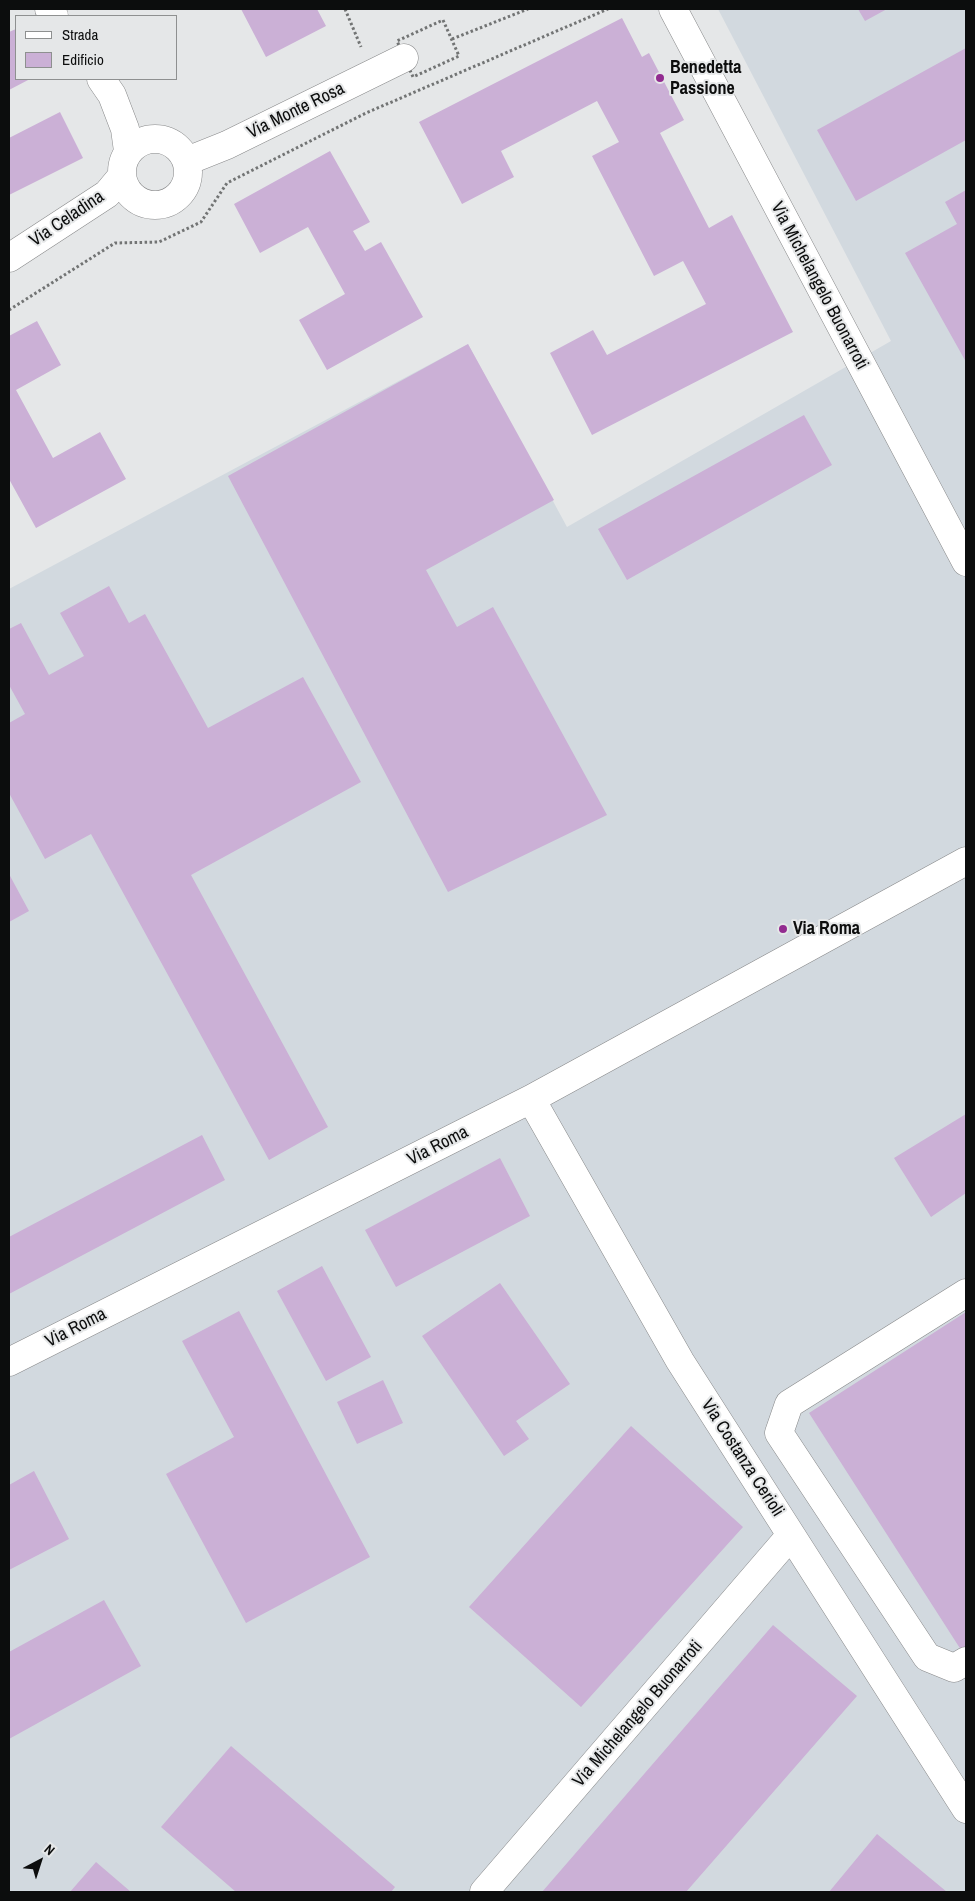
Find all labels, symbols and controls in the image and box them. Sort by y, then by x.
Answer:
legend [15,15,178,80]
text: Strada [62,24,98,45]
text: Edificio [62,49,104,70]
place label: Benedetta Passione [670,57,741,100]
marker: Benedetta Passione [654,72,666,84]
street label: Via Monte Rosa [244,78,348,144]
street label: Via Celadina [26,186,108,252]
street label: Via Michelangelo Buonarroti [766,198,872,374]
place label: Via Roma [793,918,860,940]
marker: Via Roma [777,923,789,935]
street label: Via Roma [404,1122,472,1170]
street label: Via Roma [42,1304,110,1352]
street label: Via Costanza Cerioli [696,1395,788,1521]
street label: Via Michelangelo Buonarroti [569,1636,707,1792]
north arrow [15,1836,65,1886]
text: N [41,1840,59,1859]

